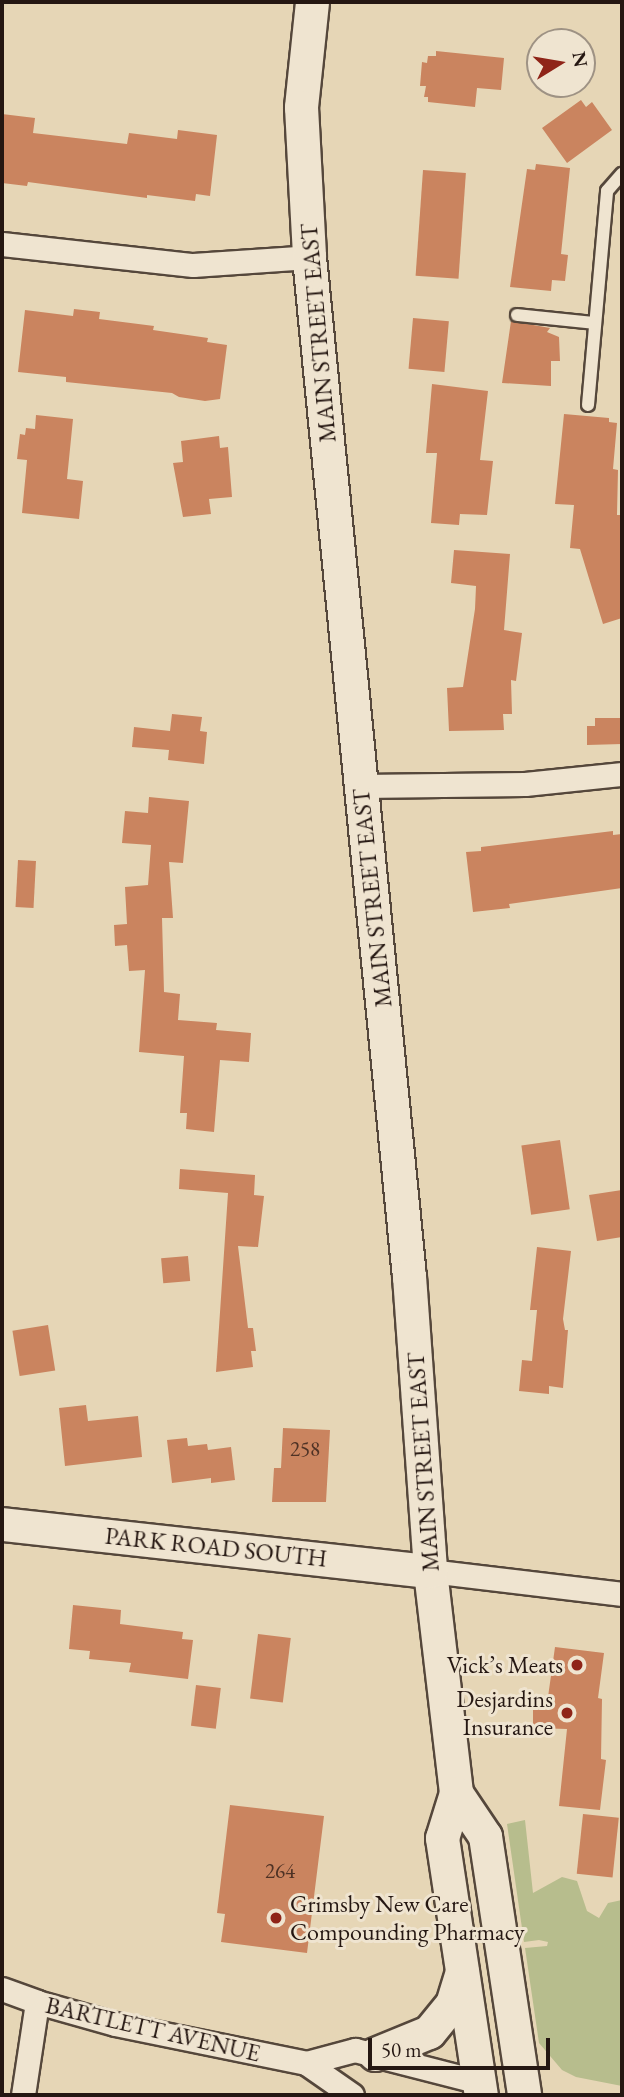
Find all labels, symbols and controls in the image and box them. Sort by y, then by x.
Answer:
north arrow [526,28,596,98]
text: N [566,49,594,69]
street label: MAIN STREET EAST [294,222,342,444]
street label: MAIN STREET EAST [346,787,398,1009]
street label: MAIN STREET EAST [401,1351,445,1573]
house number: 258 [290,1436,320,1462]
street label: PARK ROAD SOUTH [104,1521,328,1573]
place label: Vick’s Meats [447,1651,563,1679]
marker: Vick’s Meats [569,1657,585,1673]
place label: Desjardins Insurance [456,1685,553,1741]
marker: Desjardins Insurance [559,1705,575,1721]
house number: 264 [265,1858,295,1884]
place label: Grimsby New Care Compounding Pharmacy [290,1890,524,1946]
marker: Grimsby New Care Compounding Pharmacy [268,1910,284,1926]
street label: BARTLETT AVENUE [43,1990,263,2068]
scale bar [372,2024,554,2068]
text: 50 m [381,2036,422,2063]

